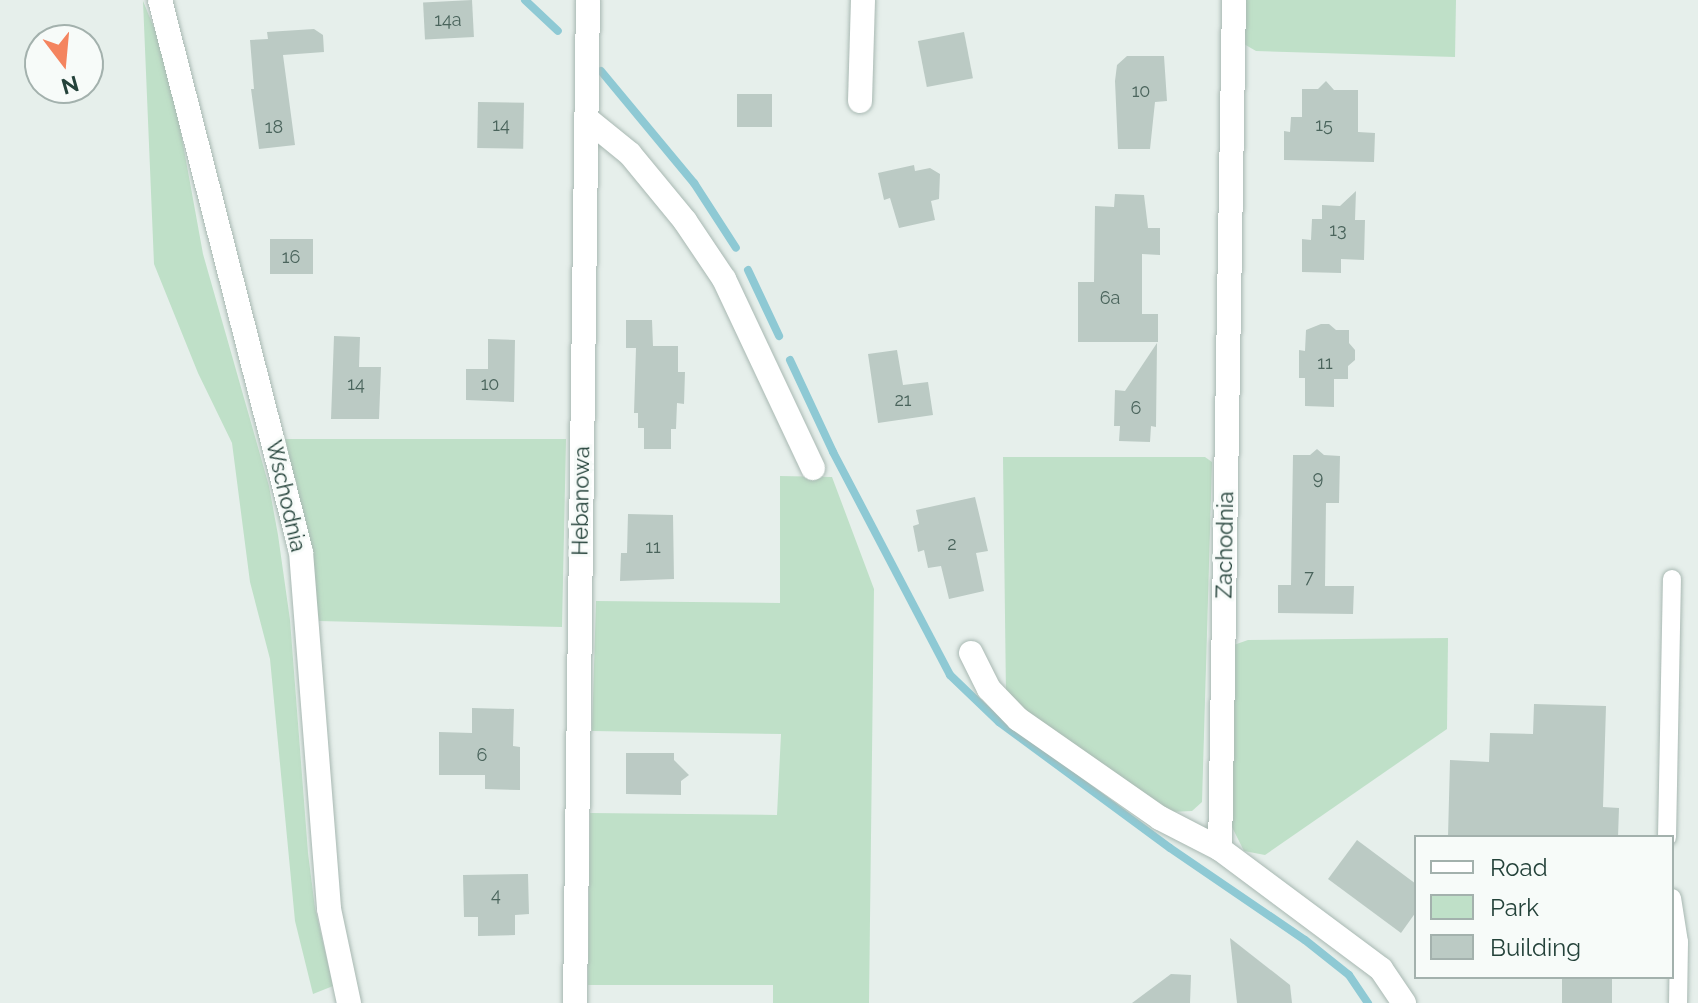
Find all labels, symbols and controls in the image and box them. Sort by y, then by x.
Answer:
house number: 14a [434,9,462,31]
north arrow [24,24,104,104]
text: N [58,70,82,100]
house number: 10 [1132,80,1150,102]
house number: 14 [492,114,510,136]
house number: 15 [1315,114,1333,136]
house number: 18 [265,116,283,138]
house number: 13 [1329,219,1347,241]
house number: 16 [282,246,300,268]
house number: 6a [1100,287,1120,309]
house number: 11 [1317,352,1333,374]
house number: 14 [347,373,365,395]
house number: 10 [481,373,499,395]
house number: 21 [894,389,912,411]
house number: 6 [1131,397,1141,419]
street label: Wschodnia [260,438,312,554]
street label: Hebanowa [567,446,595,556]
house number: 9 [1313,467,1323,489]
street label: Zachodnia [1211,491,1239,599]
house number: 2 [947,533,957,555]
house number: 11 [645,536,661,558]
house number: 7 [1304,566,1314,588]
house number: 6 [477,744,487,766]
legend [1414,835,1674,979]
text: Road [1490,853,1548,882]
house number: 4 [491,884,501,906]
text: Park [1490,893,1539,922]
text: Building [1490,933,1581,962]

